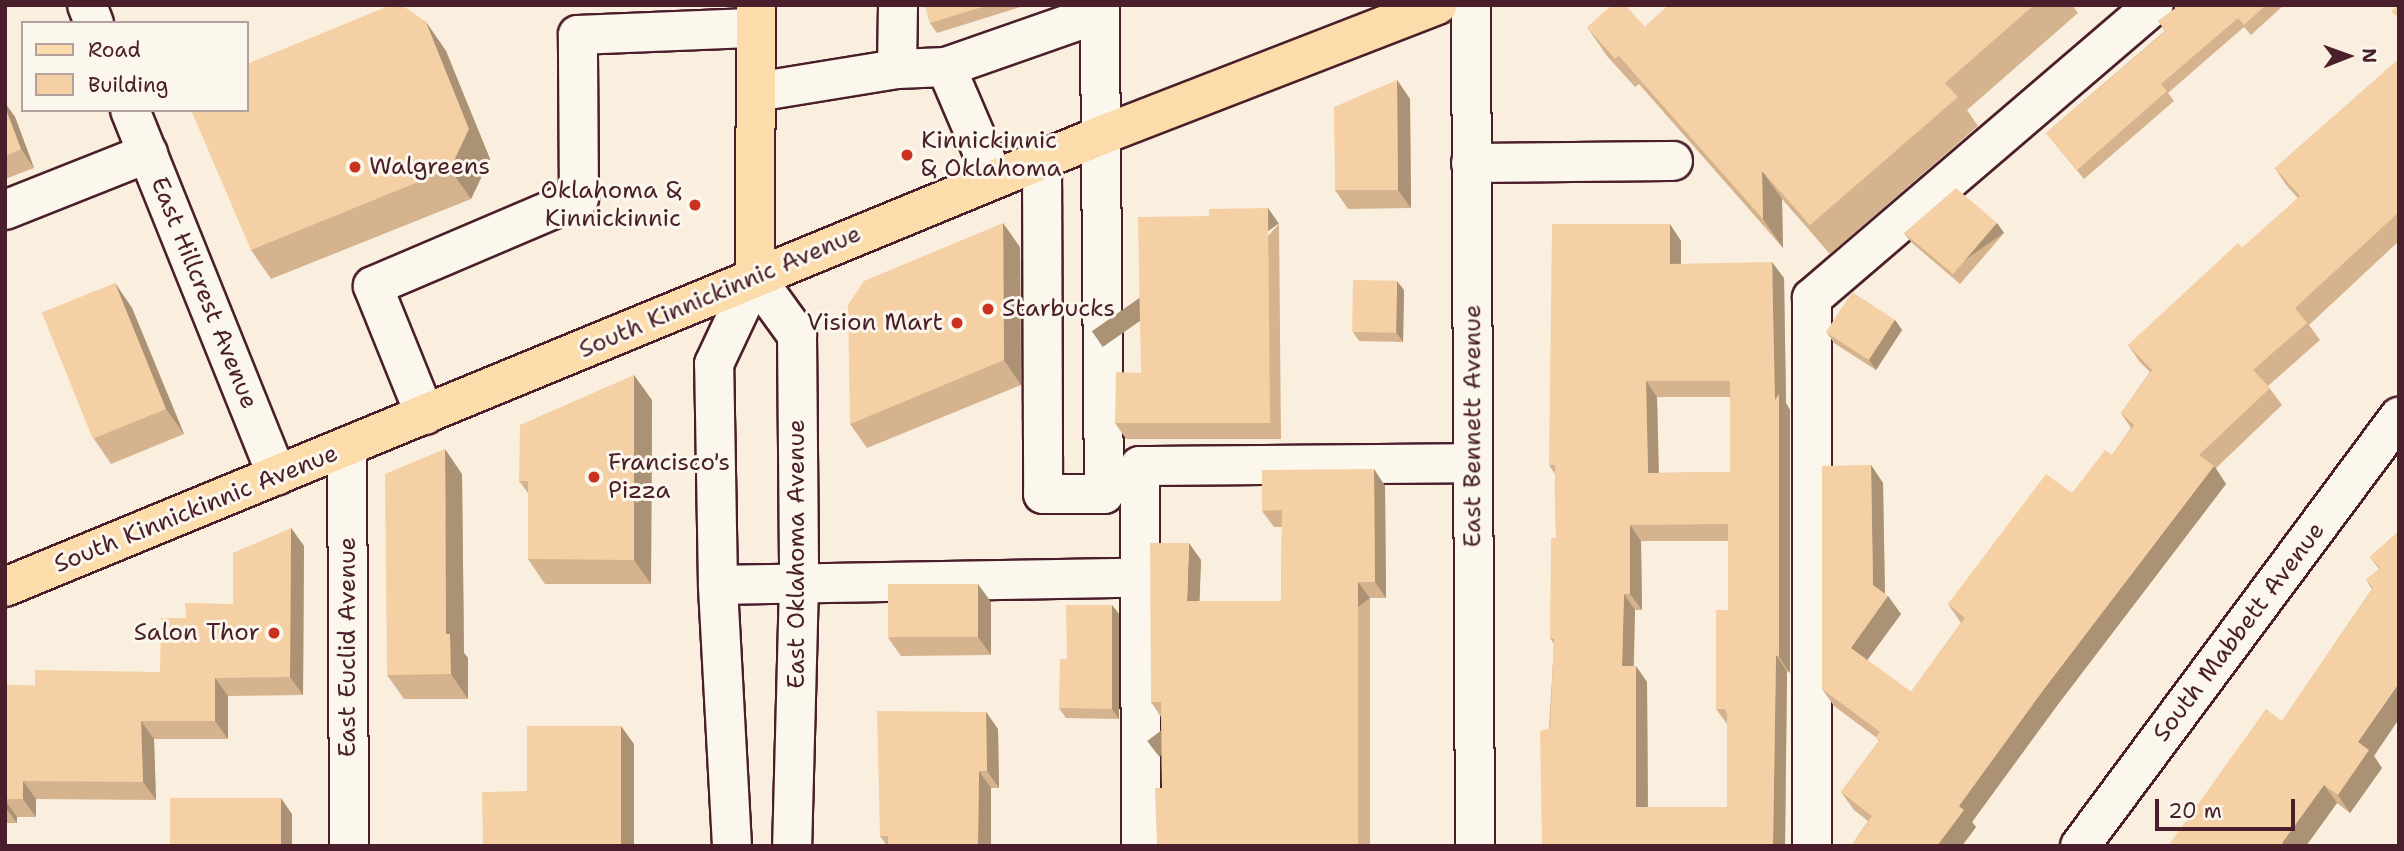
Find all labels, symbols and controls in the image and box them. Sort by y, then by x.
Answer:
legend [21,21,248,112]
north arrow [2313,21,2383,91]
text: Road [88,36,141,64]
text: N [2357,48,2382,63]
text: Building [88,71,168,99]
place label: Kinnickinnic & Oklahoma [921,127,1061,183]
marker: Kinnickinnic & Oklahoma [899,147,915,163]
place label: Walgreens [369,153,490,181]
marker: Walgreens [347,159,363,175]
street label: East Hillcrest Avenue [144,173,264,413]
place label: Oklahoma & Kinnickinnic [541,177,681,233]
marker: Oklahoma & Kinnickinnic [687,197,703,213]
street label: South Kinnickinnic Avenue [575,219,865,365]
place label: Starbucks [1002,295,1115,323]
marker: Starbucks [980,301,996,317]
street label: East Bennett Avenue [1459,305,1487,547]
place label: Vision Mart [807,309,943,337]
marker: Vision Mart [949,315,965,331]
street label: East Oklahoma Avenue [783,419,811,689]
street label: South Kinnickinnic Avenue [50,439,342,579]
place label: Francisco's Pizza [608,449,730,505]
marker: Francisco's Pizza [586,469,602,485]
street label: South Mabbett Avenue [2147,517,2331,747]
street label: East Euclid Avenue [334,537,362,757]
place label: Salon Thor [134,619,260,647]
marker: Salon Thor [266,625,282,641]
scale bar [2159,784,2299,828]
text: 20 m [2168,797,2222,825]

